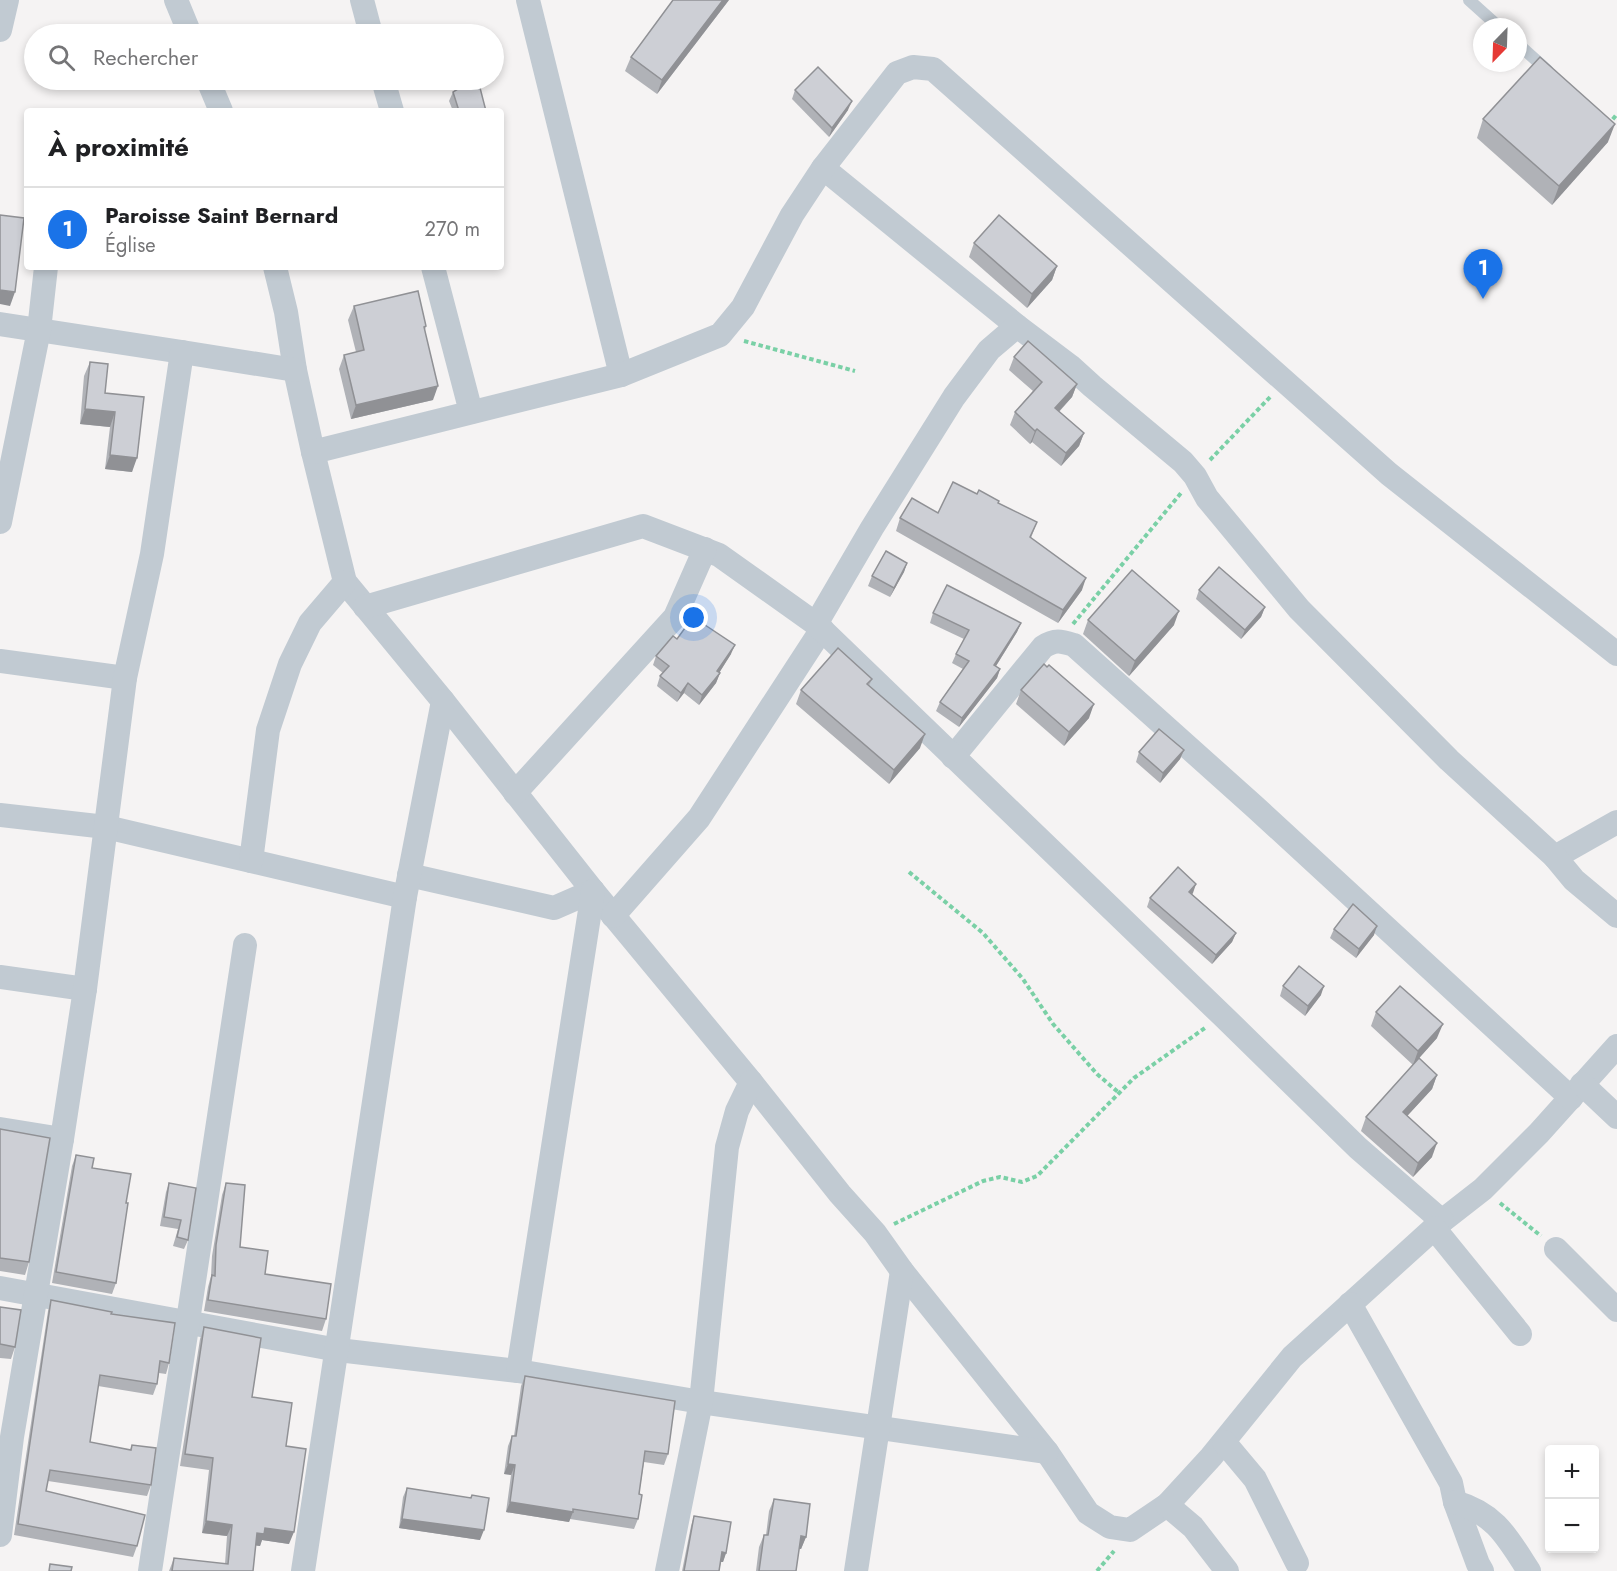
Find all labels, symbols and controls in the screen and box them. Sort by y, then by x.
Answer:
north arrow [1473,18,1527,72]
search box [24,24,504,90]
icon: search [45,41,78,74]
text: Rechercher [93,41,198,73]
text: À proximité [48,128,189,166]
text: Paroisse Saint Bernard [105,199,338,231]
text: 1 [62,215,73,244]
text: 270 m [425,215,480,244]
text: Église [105,231,156,260]
pin: 1 [1464,250,1502,299]
your location [679,603,708,632]
map controls [1545,1445,1599,1553]
button: + [1545,1445,1599,1499]
button: − [1545,1499,1599,1553]

